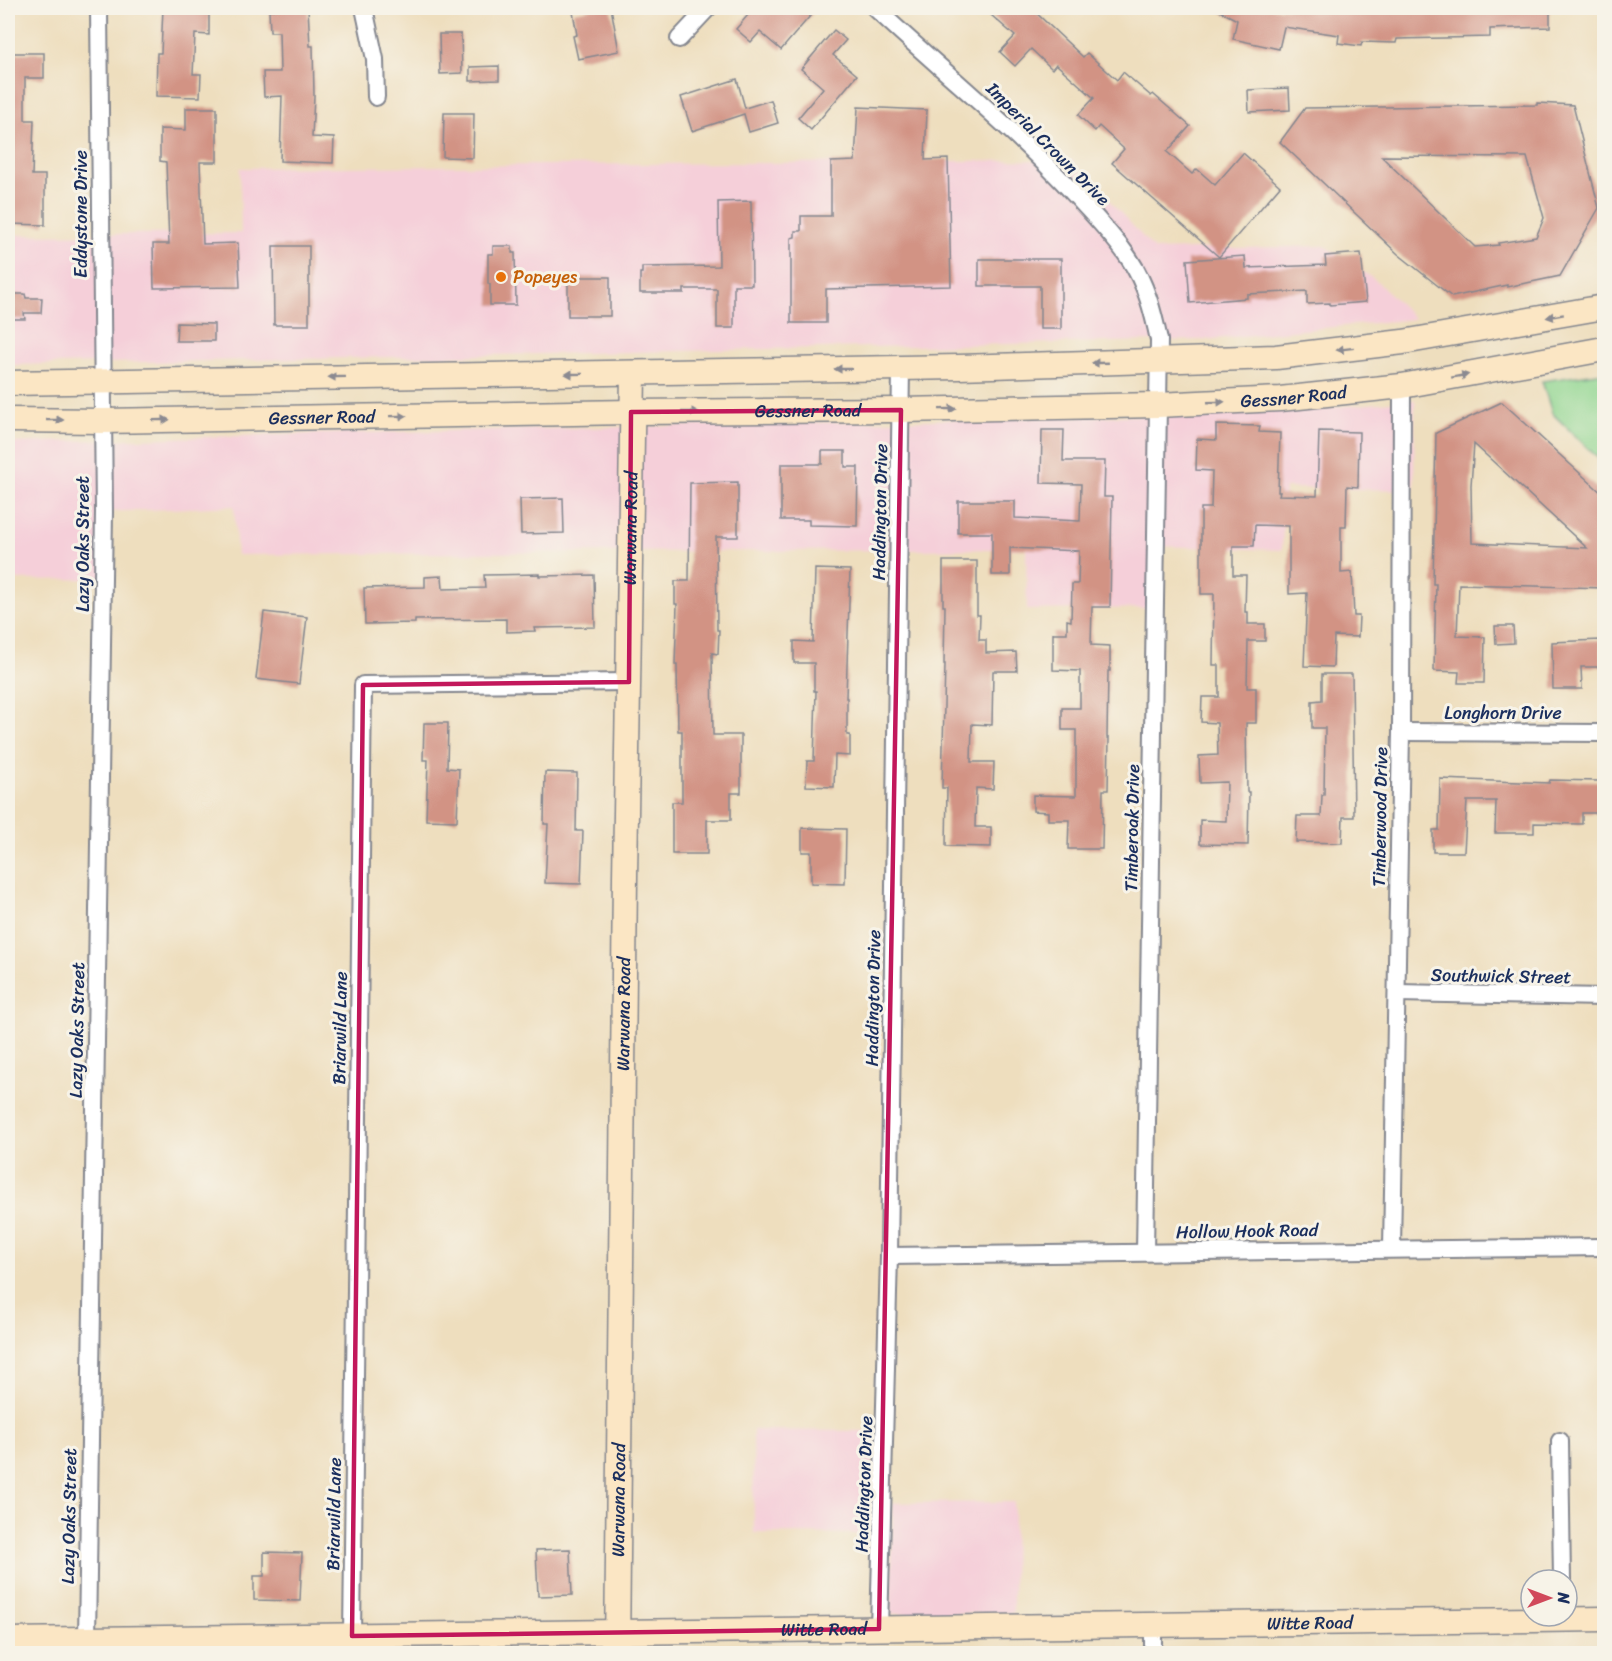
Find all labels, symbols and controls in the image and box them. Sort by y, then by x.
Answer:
street label: Imperial Crown Drive [977,73,1118,214]
street label: Eddystone Drive [65,150,97,278]
place label: Popeyes [513,261,578,293]
marker: Popeyes [494,270,508,284]
one-way arrow [1546,311,1565,320]
one-way arrow [1335,344,1354,353]
one-way arrow [1091,358,1110,368]
one-way arrow [833,364,852,374]
one-way arrow [565,369,584,378]
one-way arrow [1450,371,1469,380]
one-way arrow [328,372,347,382]
street label: Gessner Road [1240,376,1350,417]
street label: Gessner Road [755,394,863,427]
one-way arrow [1207,397,1226,407]
street label: Gessner Road [268,400,377,434]
one-way arrow [938,405,957,414]
one-way arrow [680,407,699,417]
one-way arrow [389,411,408,421]
one-way arrow [152,415,171,425]
one-way arrow [46,416,65,425]
street label: Haddington Drive [863,443,897,581]
street label: Warwana Road [614,469,647,585]
street label: Lazy Oaks Street [67,476,99,612]
street label: Longhorn Drive [1444,697,1562,729]
street label: Timberwood Drive [1363,746,1397,887]
street label: Timberoak Drive [1115,764,1149,892]
street label: Haddington Drive [856,929,890,1067]
street label: Warwana Road [607,955,640,1071]
street label: Southwick Street [1431,959,1572,993]
street label: Lazy Oaks Street [60,962,94,1098]
street label: Briarwild Lane [323,971,357,1085]
street label: Hollow Hook Road [1176,1214,1320,1248]
street label: Haddington Drive [846,1415,882,1553]
street label: Warwana Road [602,1441,635,1557]
street label: Lazy Oaks Street [52,1448,86,1584]
street label: Briarwild Lane [317,1457,351,1571]
north arrow [1519,1568,1579,1628]
text: N [1549,1591,1578,1604]
street label: Witte Road [1267,1606,1355,1639]
street label: Witte Road [781,1613,869,1646]

